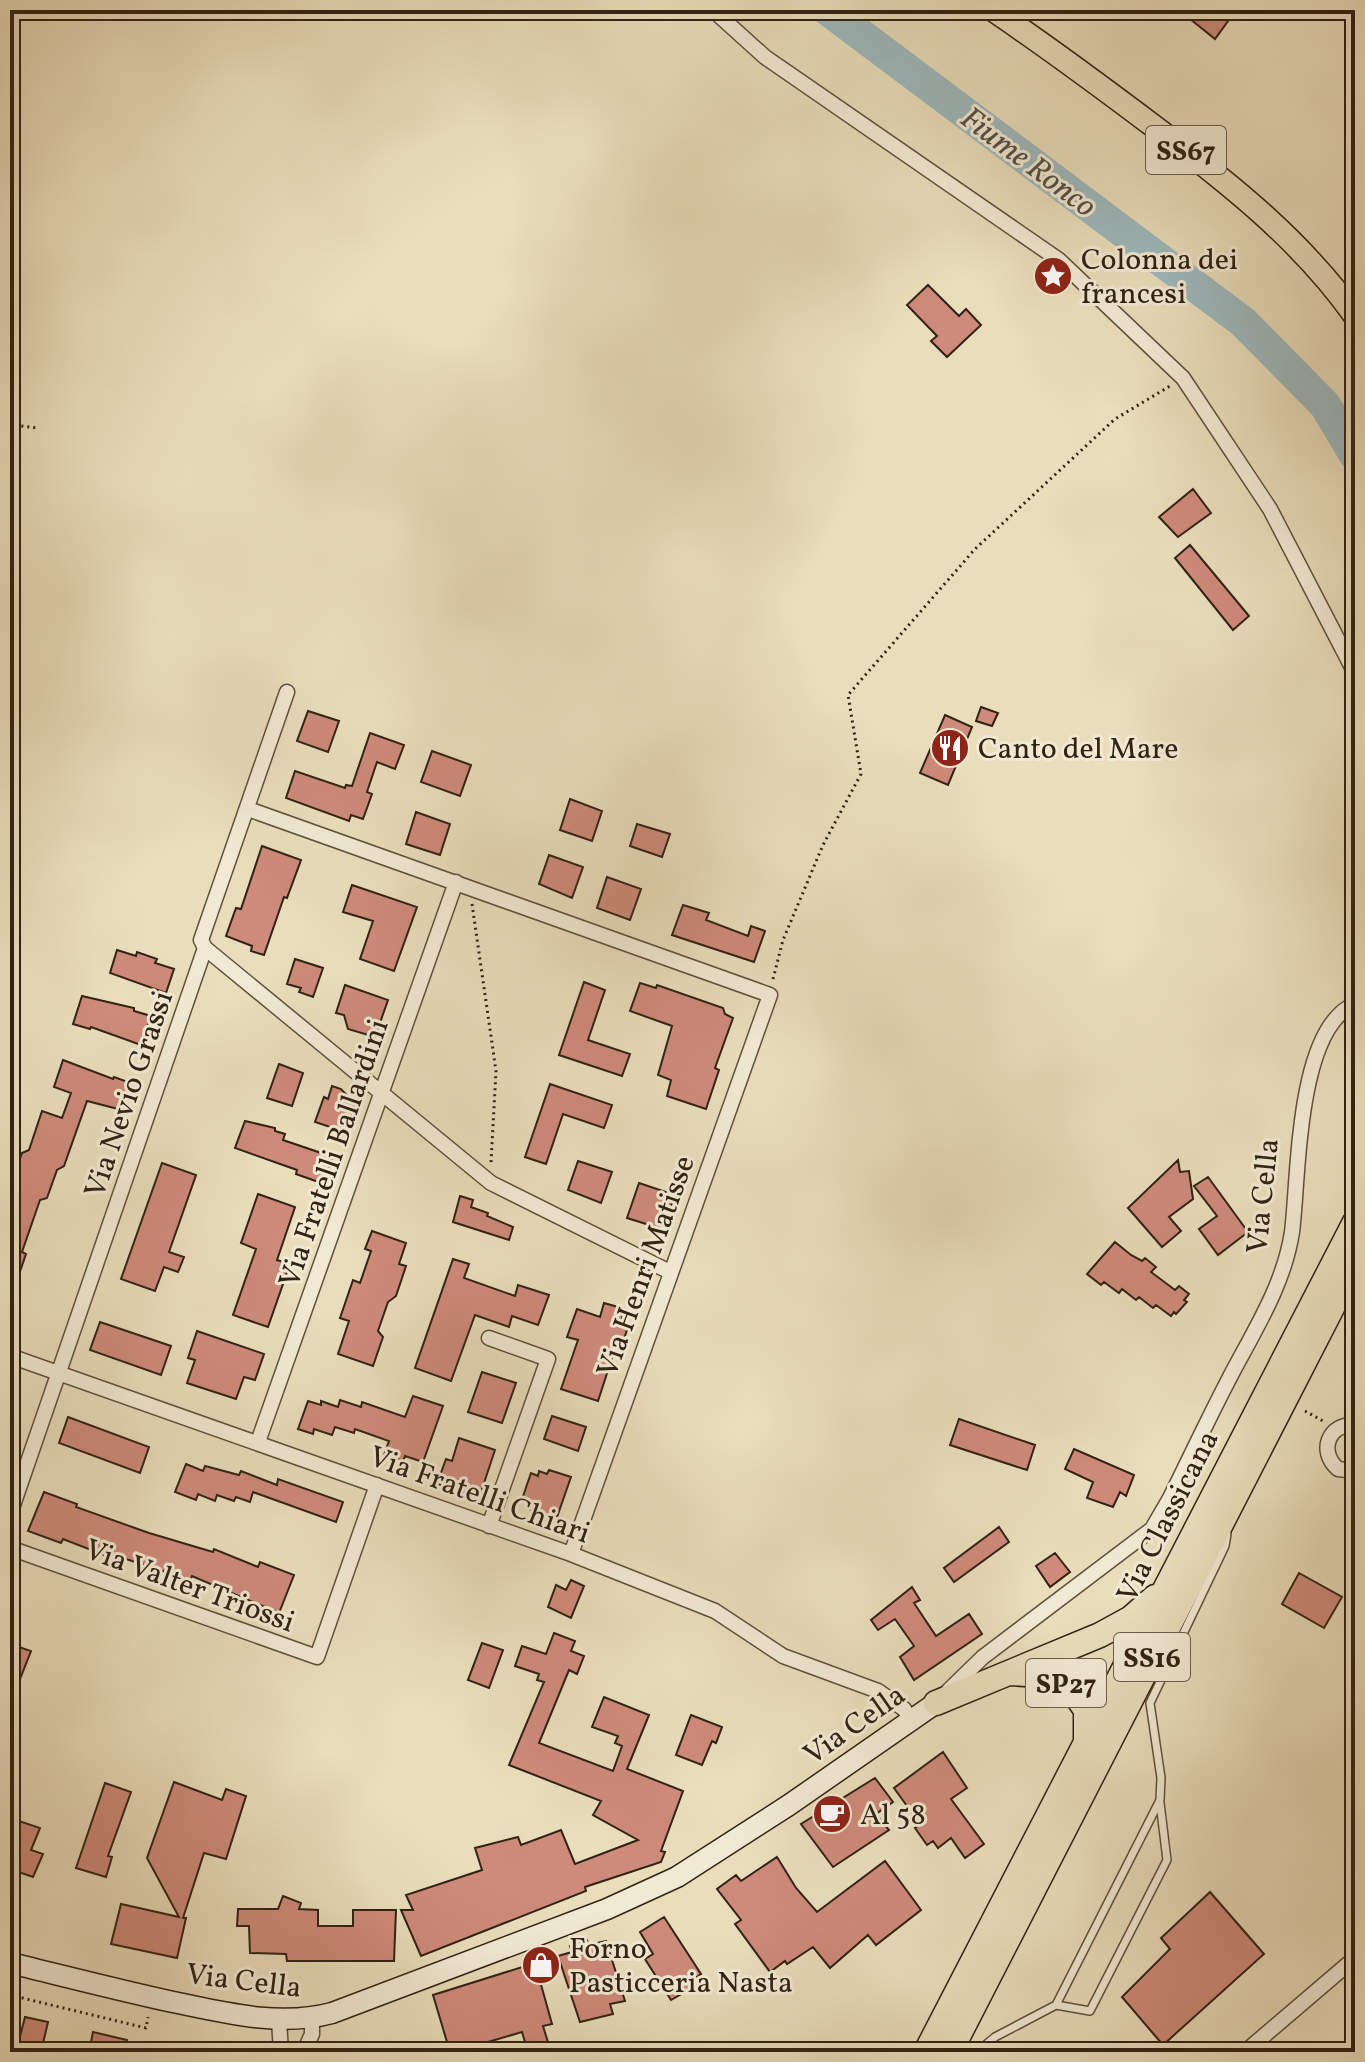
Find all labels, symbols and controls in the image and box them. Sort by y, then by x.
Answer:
water label: Fiume Ronco [950,98,1105,229]
road number: SS67 [1146,126,1226,174]
place label: Colonna dei francesi [1081,240,1238,316]
place icon: Colonna dei francesi [1032,255,1074,297]
restaurant icon: Canto del Mare [929,727,971,769]
place label: Canto del Mare [978,729,1178,771]
street label: Via Nevio Grassi [75,986,185,1204]
street label: Via Fratelli Ballardini [269,1014,401,1294]
street label: Via Cella [1237,1136,1291,1256]
street label: Via Henri Matisse [587,1150,707,1383]
street label: Via Classicana [1107,1423,1230,1610]
street label: Via Fratelli Chiari [363,1436,596,1555]
street label: Via Valter Triossi [78,1529,300,1644]
road number: SS16 [1114,1633,1190,1681]
road number: SP27 [1026,1659,1106,1707]
street label: Via Cella [796,1675,915,1776]
cafe icon: Al 58 [811,1793,853,1835]
place label: Al 58 [860,1795,926,1837]
place label: Forno Pasticceria Nasta [569,1929,793,2005]
shop icon: Forno Pasticceria Nasta [520,1944,562,1986]
street label: Via Cella [184,1954,304,2010]

